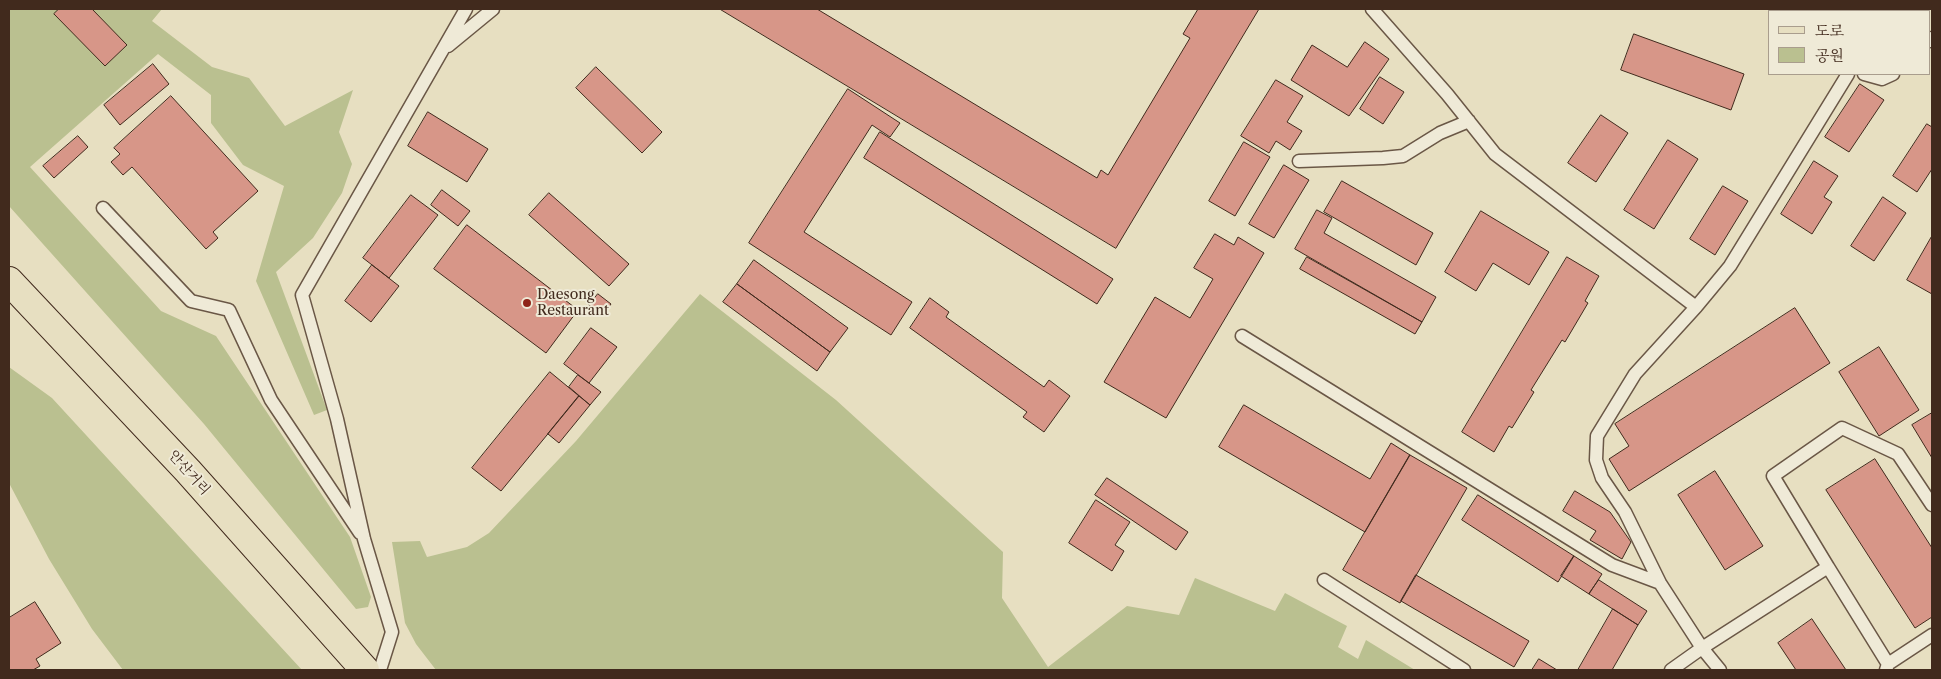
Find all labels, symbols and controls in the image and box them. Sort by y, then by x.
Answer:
legend [1768,10,1931,75]
text: 도로 [1815,21,1844,40]
text: 공원 [1815,46,1844,65]
place label: Daesong Restaurant [537,287,609,320]
marker: Daesong Restaurant [521,297,533,309]
street label: 안산거리 [165,447,213,499]

